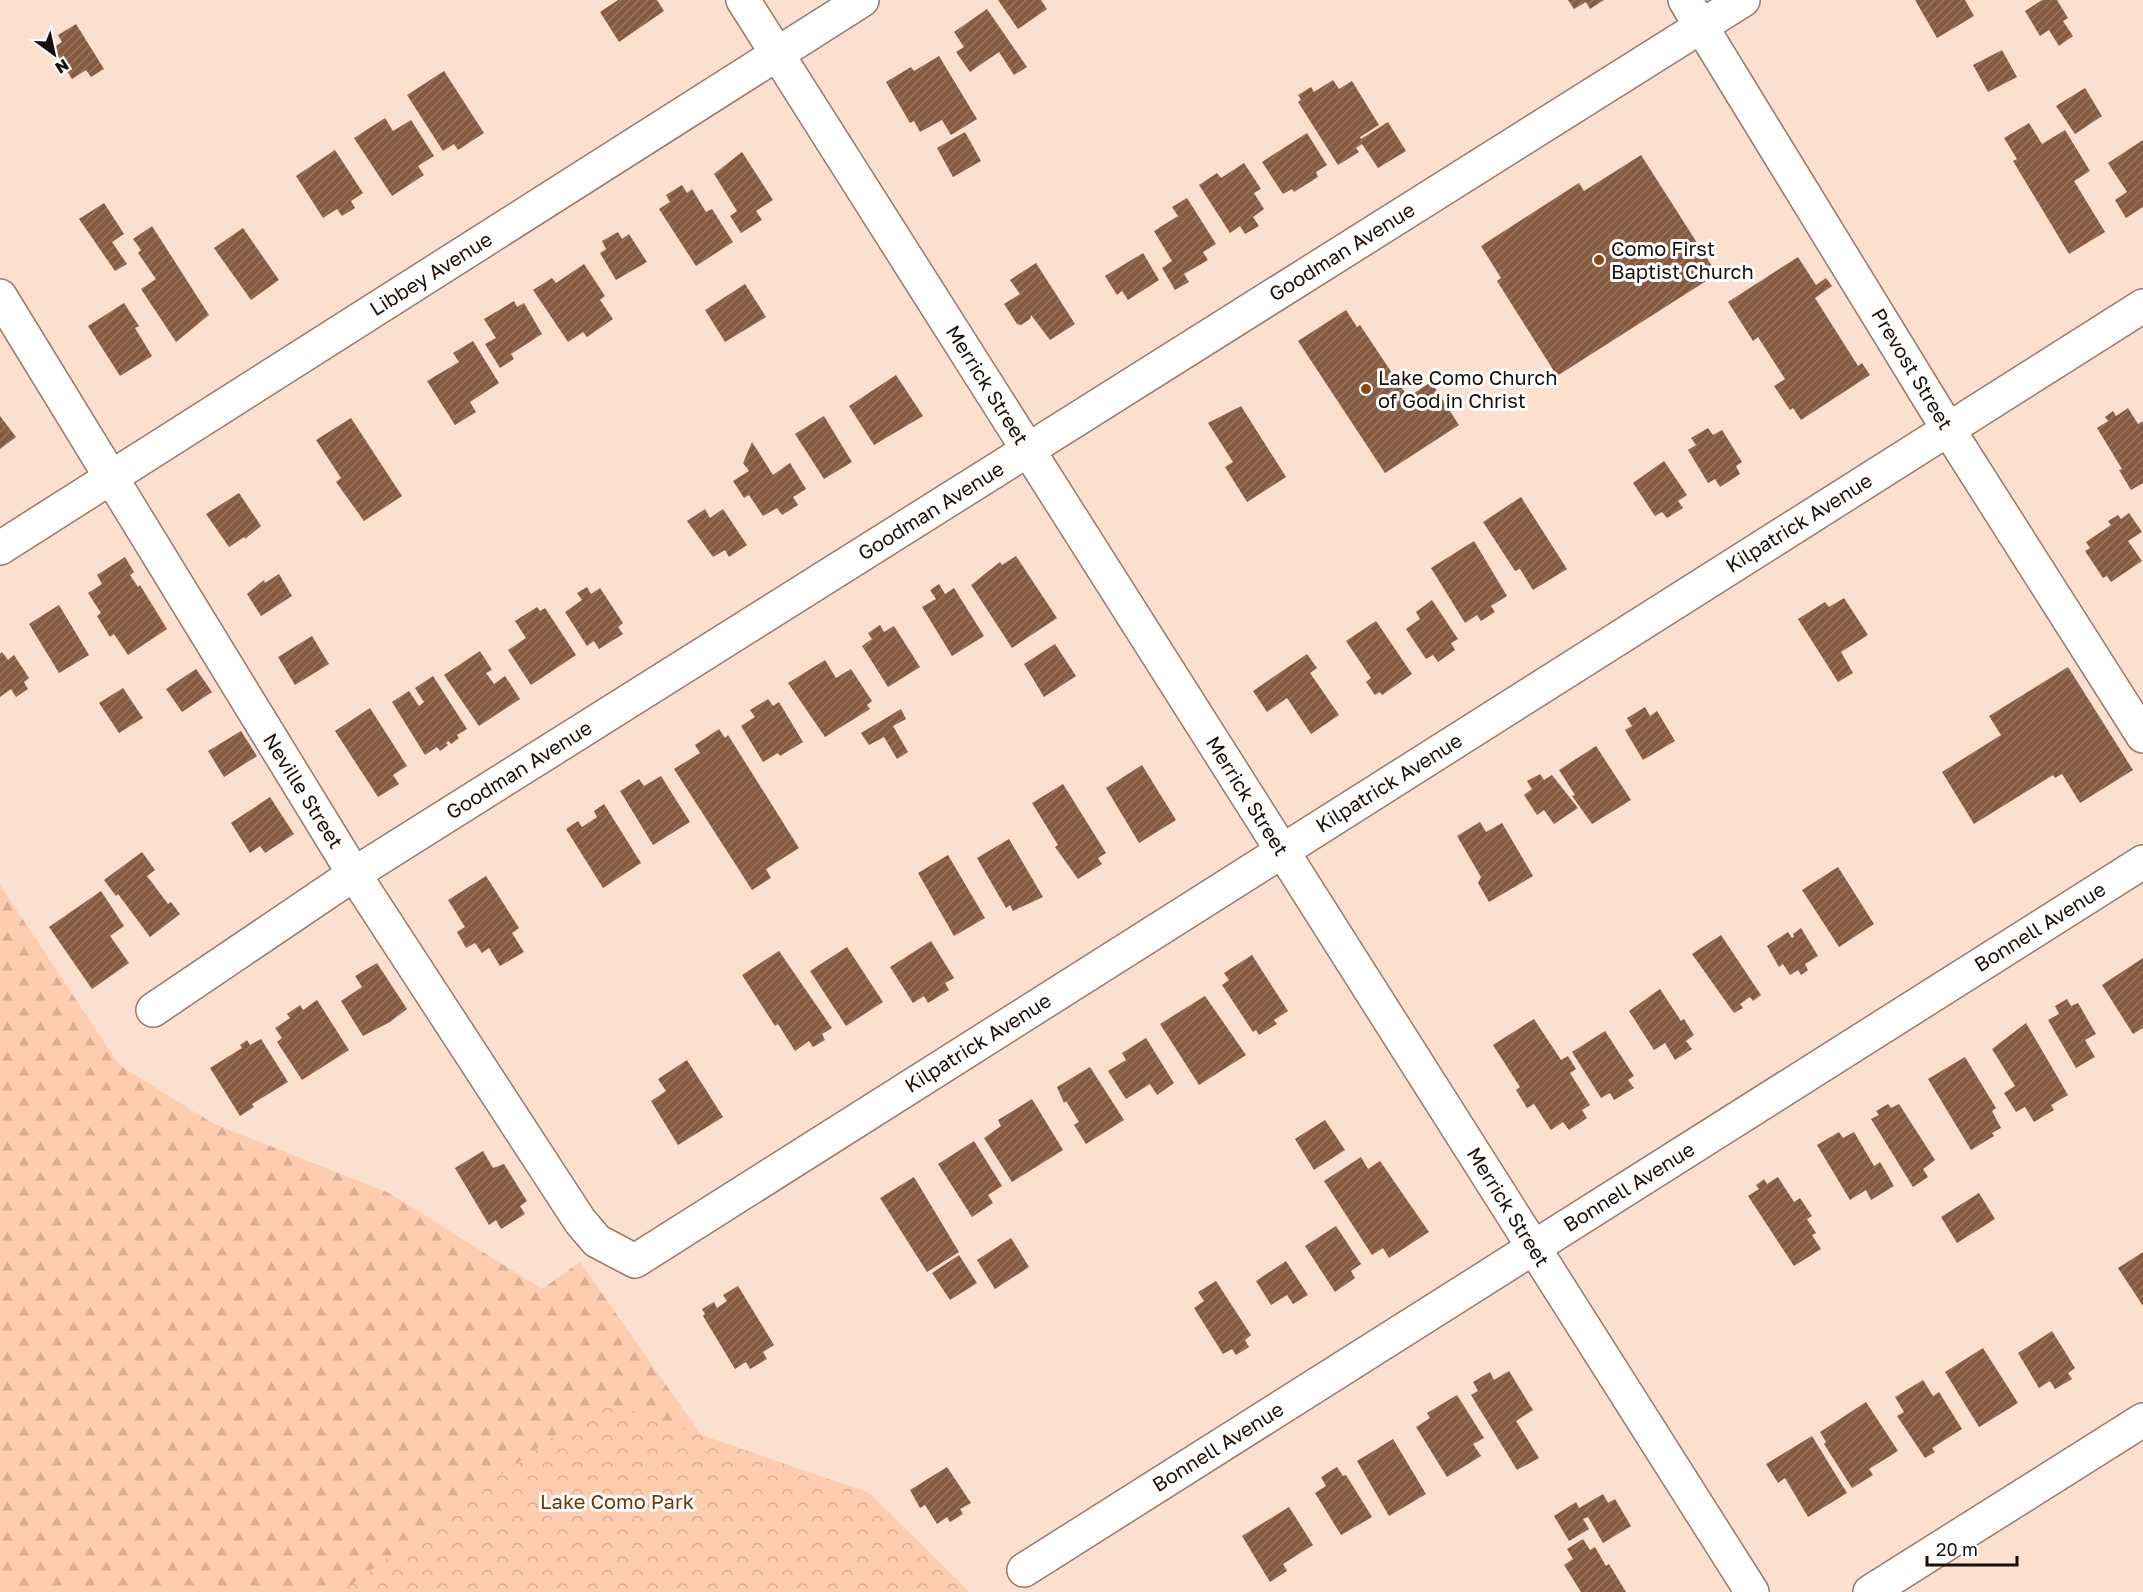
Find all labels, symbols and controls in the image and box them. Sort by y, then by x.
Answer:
north arrow [24,24,84,84]
text: N [52,55,73,78]
street label: Goodman Avenue [1264,197,1419,306]
street label: Libbey Avenue [365,226,496,320]
place label: Como First Baptist Church [1611,236,1754,283]
marker: Como First Baptist Church [1592,253,1606,267]
street label: Prevost Street [1867,303,1959,434]
street label: Merrick Street [942,320,1034,449]
place label: Lake Como Church of God in Christ [1378,365,1558,412]
marker: Lake Como Church of God in Christ [1359,382,1373,396]
street label: Goodman Avenue [853,456,1008,565]
street label: Kilpatrick Avenue [1721,467,1876,577]
street label: Goodman Avenue [441,715,596,824]
street label: Kilpatrick Avenue [1311,727,1466,837]
street label: Neville Street [259,728,349,853]
street label: Merrick Street [1202,731,1294,860]
street label: Bonnell Avenue [1970,876,2109,976]
street label: Kilpatrick Avenue [900,987,1055,1097]
street label: Bonnell Avenue [1559,1136,1698,1236]
street label: Merrick Street [1463,1142,1555,1271]
street label: Bonnell Avenue [1148,1396,1287,1496]
park label: Lake Como Park [540,1489,694,1513]
scale bar [1927,1529,2017,1567]
text: 20 m [1936,1538,1978,1560]

